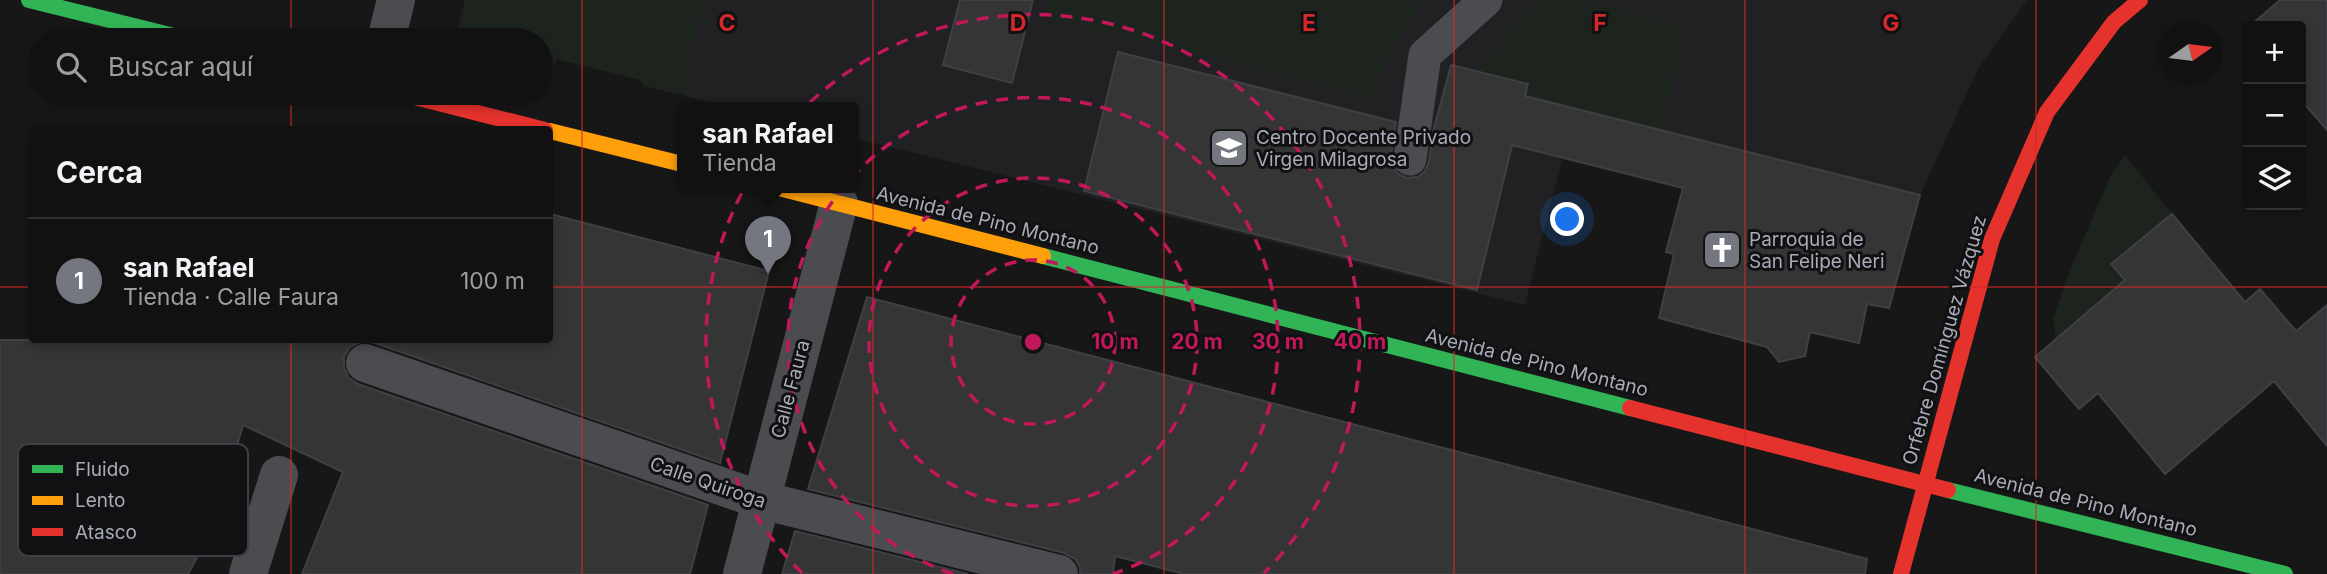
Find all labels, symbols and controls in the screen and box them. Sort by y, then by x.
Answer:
text: C [718,9,736,37]
text: D [1010,9,1026,37]
text: E [1302,9,1316,37]
text: F [1593,9,1607,37]
text: G [1882,9,1900,37]
north arrow [2159,21,2222,84]
map controls [2243,21,2306,210]
button: + [2243,21,2306,84]
search box [28,28,553,105]
icon: search [52,48,90,86]
text: Buscar aquí [108,51,253,82]
button: − [2243,84,2306,147]
popup [677,102,859,193]
text: san Rafael [702,118,834,149]
place label: Centro Docente Privado Virgen Milagrosa [1256,126,1471,171]
school or university icon: Centro Docente Privado Virgen Milagrosa [1208,127,1250,169]
button: layers [2243,147,2306,210]
text: Tienda [702,149,777,177]
text: Cerca [56,154,143,190]
street label: Avenida de Pino Montano [874,182,1102,259]
your location [1550,202,1584,236]
street label: Orfebre Domínguez Vázquez [1898,213,1991,468]
pin: 1 [745,216,791,274]
place label: Parroquia de San Felipe Neri [1749,228,1885,273]
church icon: Parroquia de San Felipe Neri [1701,229,1743,271]
text: san Rafael [123,252,255,283]
text: 1 [74,267,84,295]
text: 100 m [460,267,525,295]
text: Tienda · Calle Faura [123,283,339,311]
street label: Avenida de Pino Montano [1423,324,1651,401]
text: 10 m [1091,329,1139,354]
text: 20 m [1171,329,1223,354]
text: 30 m [1252,329,1304,354]
text: 40 m [1334,329,1386,354]
centre of rings [1021,330,1045,354]
street label: Calle Faura [766,338,815,441]
legend [18,444,248,556]
street label: Calle Quiroga [647,452,769,513]
text: Fluido [75,458,130,481]
street label: Avenida de Pino Montano [1972,464,2200,541]
text: Lento [75,489,125,512]
text: Atasco [75,521,137,544]

